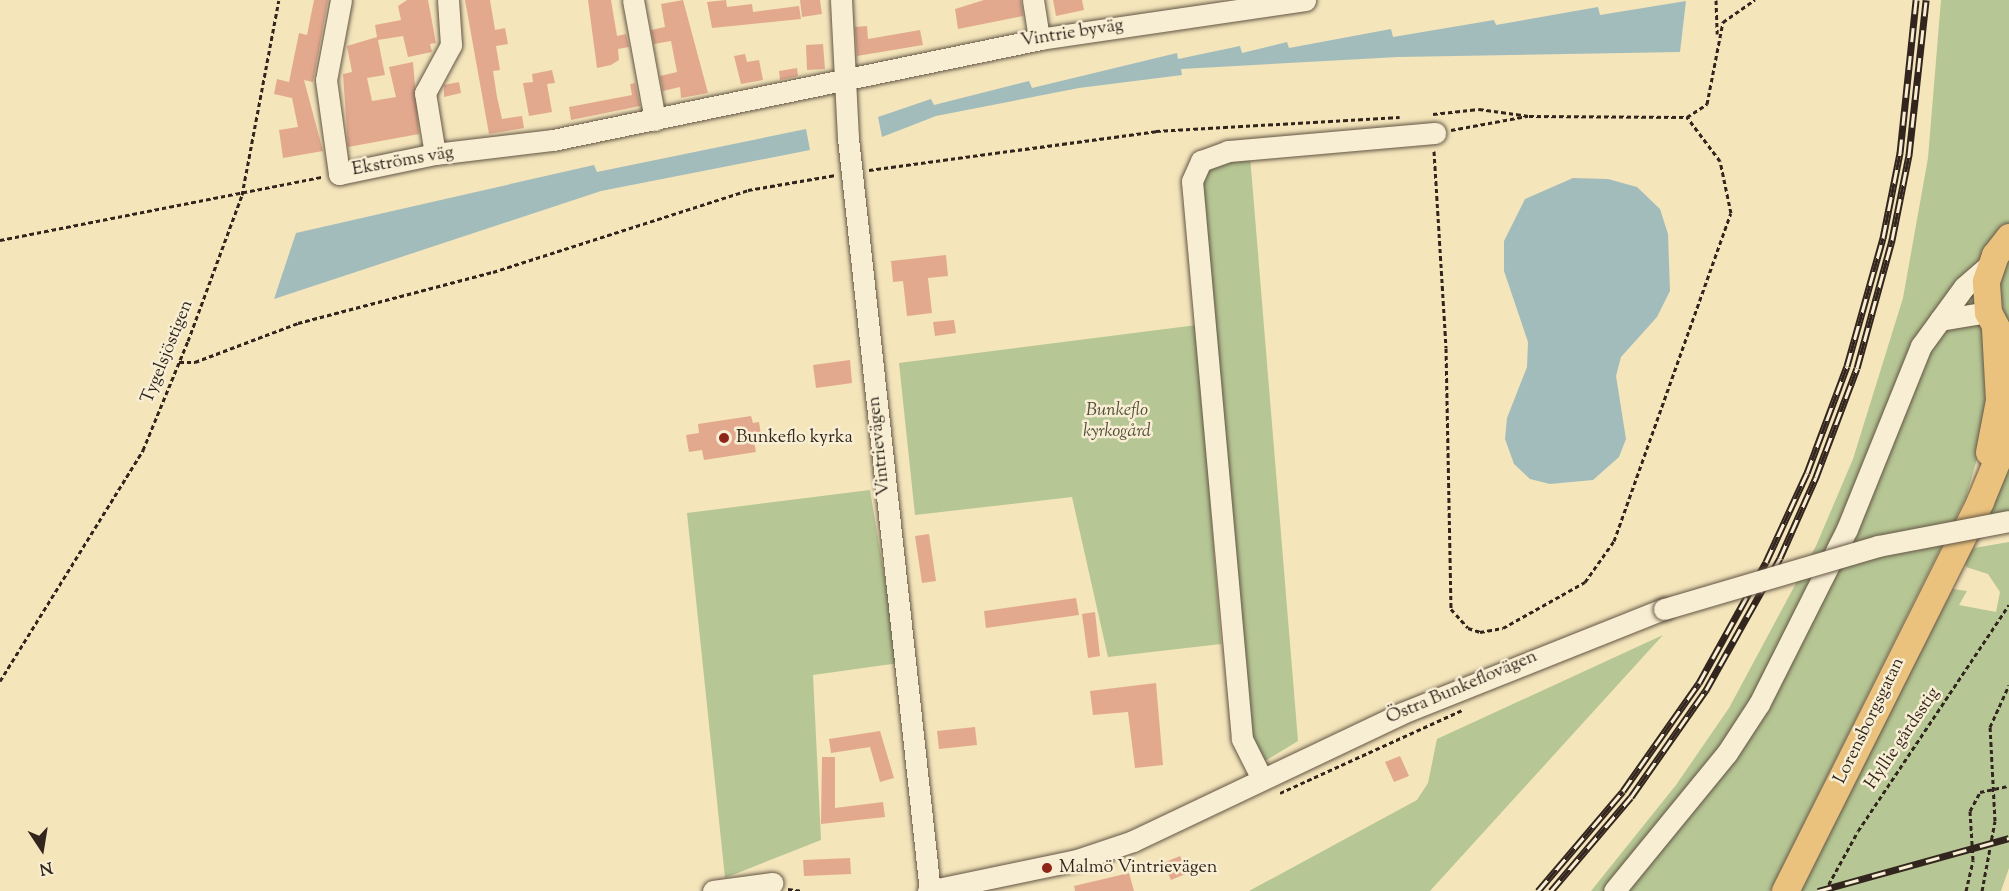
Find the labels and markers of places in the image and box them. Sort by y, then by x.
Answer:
place label: Bunkeflo kyrka [736,427,853,449]
marker: Bunkeflo kyrka [717,431,731,445]
place label: Malmö Vintrievägen [1059,857,1218,879]
marker: Malmö Vintrievägen [1040,861,1054,875]

